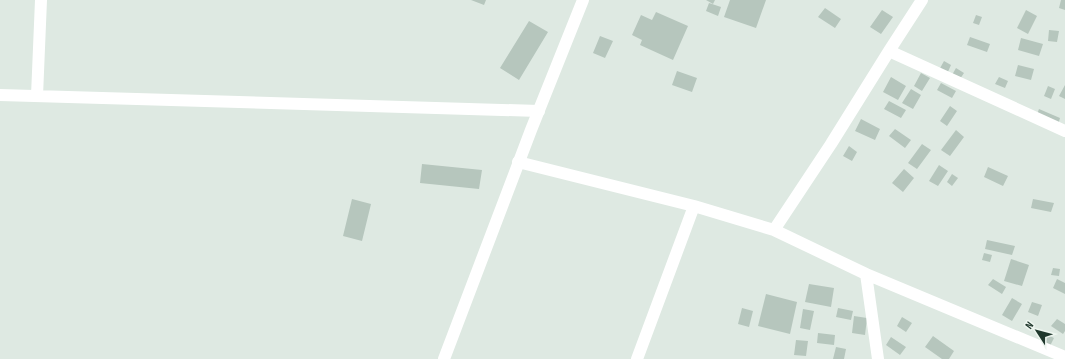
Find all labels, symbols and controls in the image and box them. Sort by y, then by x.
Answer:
north arrow [1017,311,1057,351]
text: N [1022,319,1036,332]

